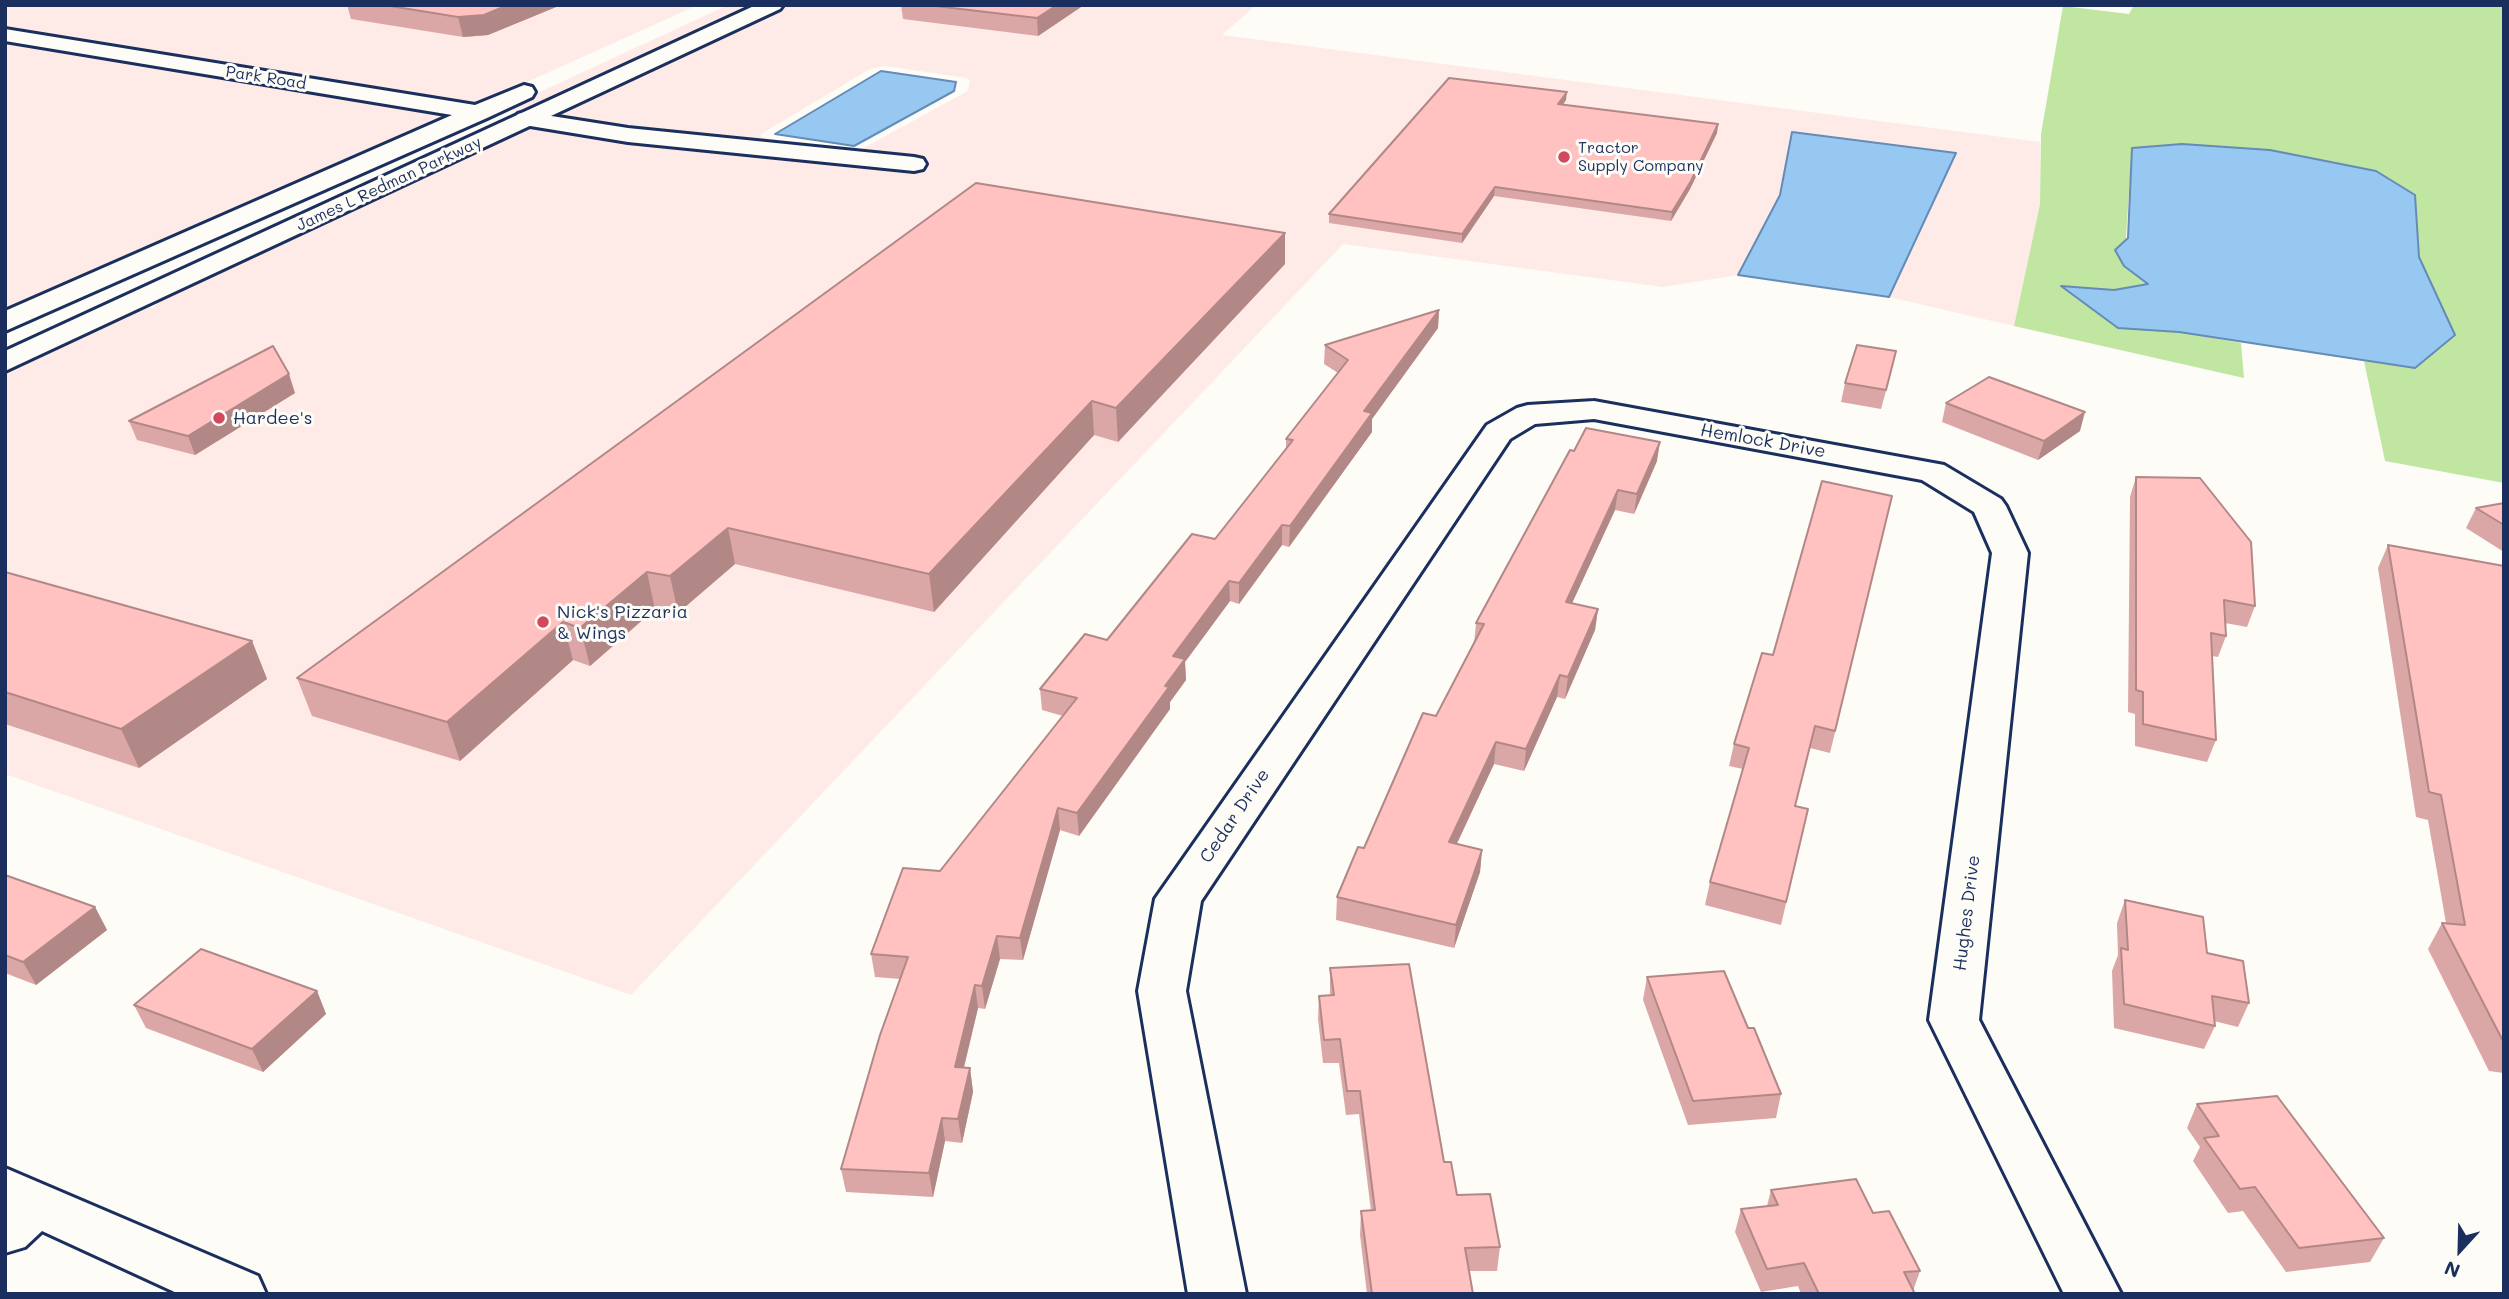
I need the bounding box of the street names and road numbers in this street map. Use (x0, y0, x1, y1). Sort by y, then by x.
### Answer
street label: Park Road (224, 62, 308, 94)
street label: James L Redman Parkway (293, 133, 485, 235)
street label: Hemlock Drive (1699, 419, 1827, 463)
street label: Cedar Drive (1196, 765, 1274, 867)
street label: Hughes Drive (1949, 854, 1985, 972)

